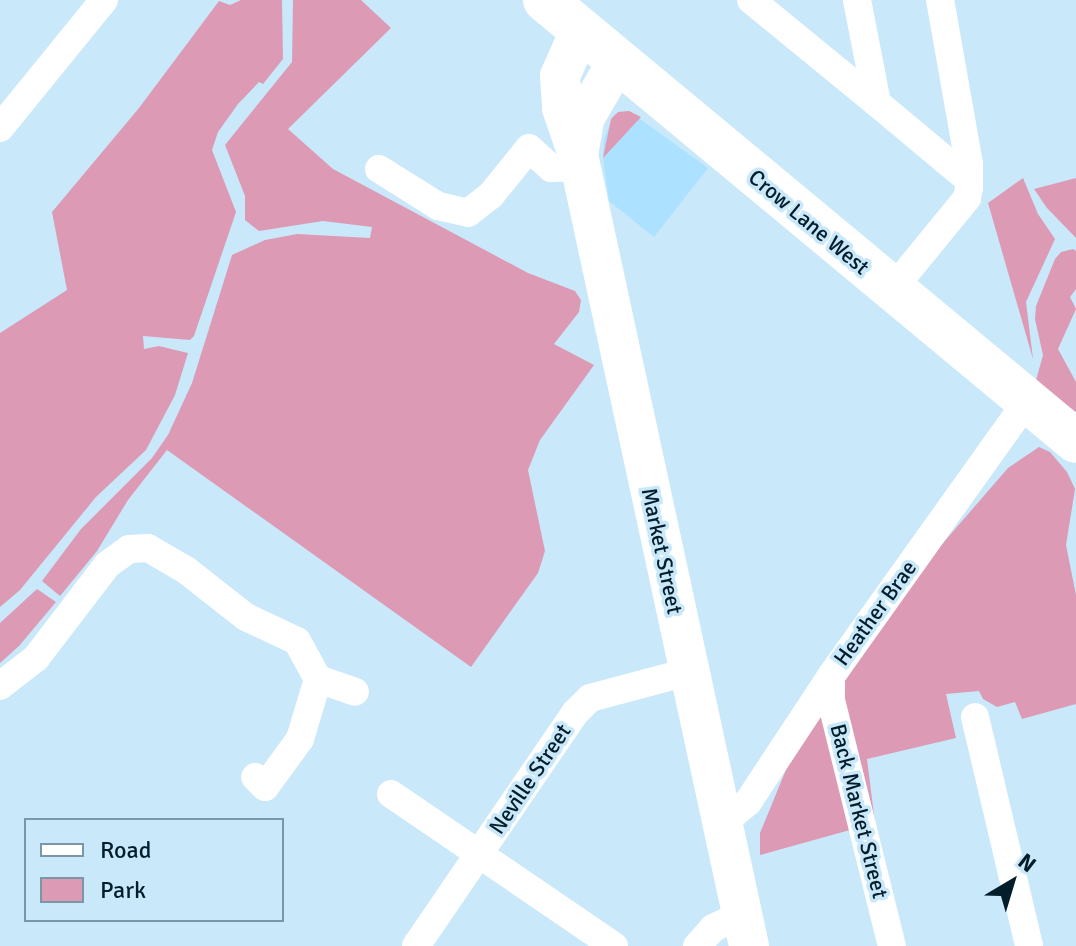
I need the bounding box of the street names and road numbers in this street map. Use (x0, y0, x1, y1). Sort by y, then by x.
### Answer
street label: Crow Lane West (743, 164, 875, 280)
street label: Market Street (636, 485, 688, 617)
street label: Heather Brae (828, 555, 922, 671)
street label: Neville Street (484, 719, 576, 839)
street label: Back Market Street (825, 721, 893, 901)

